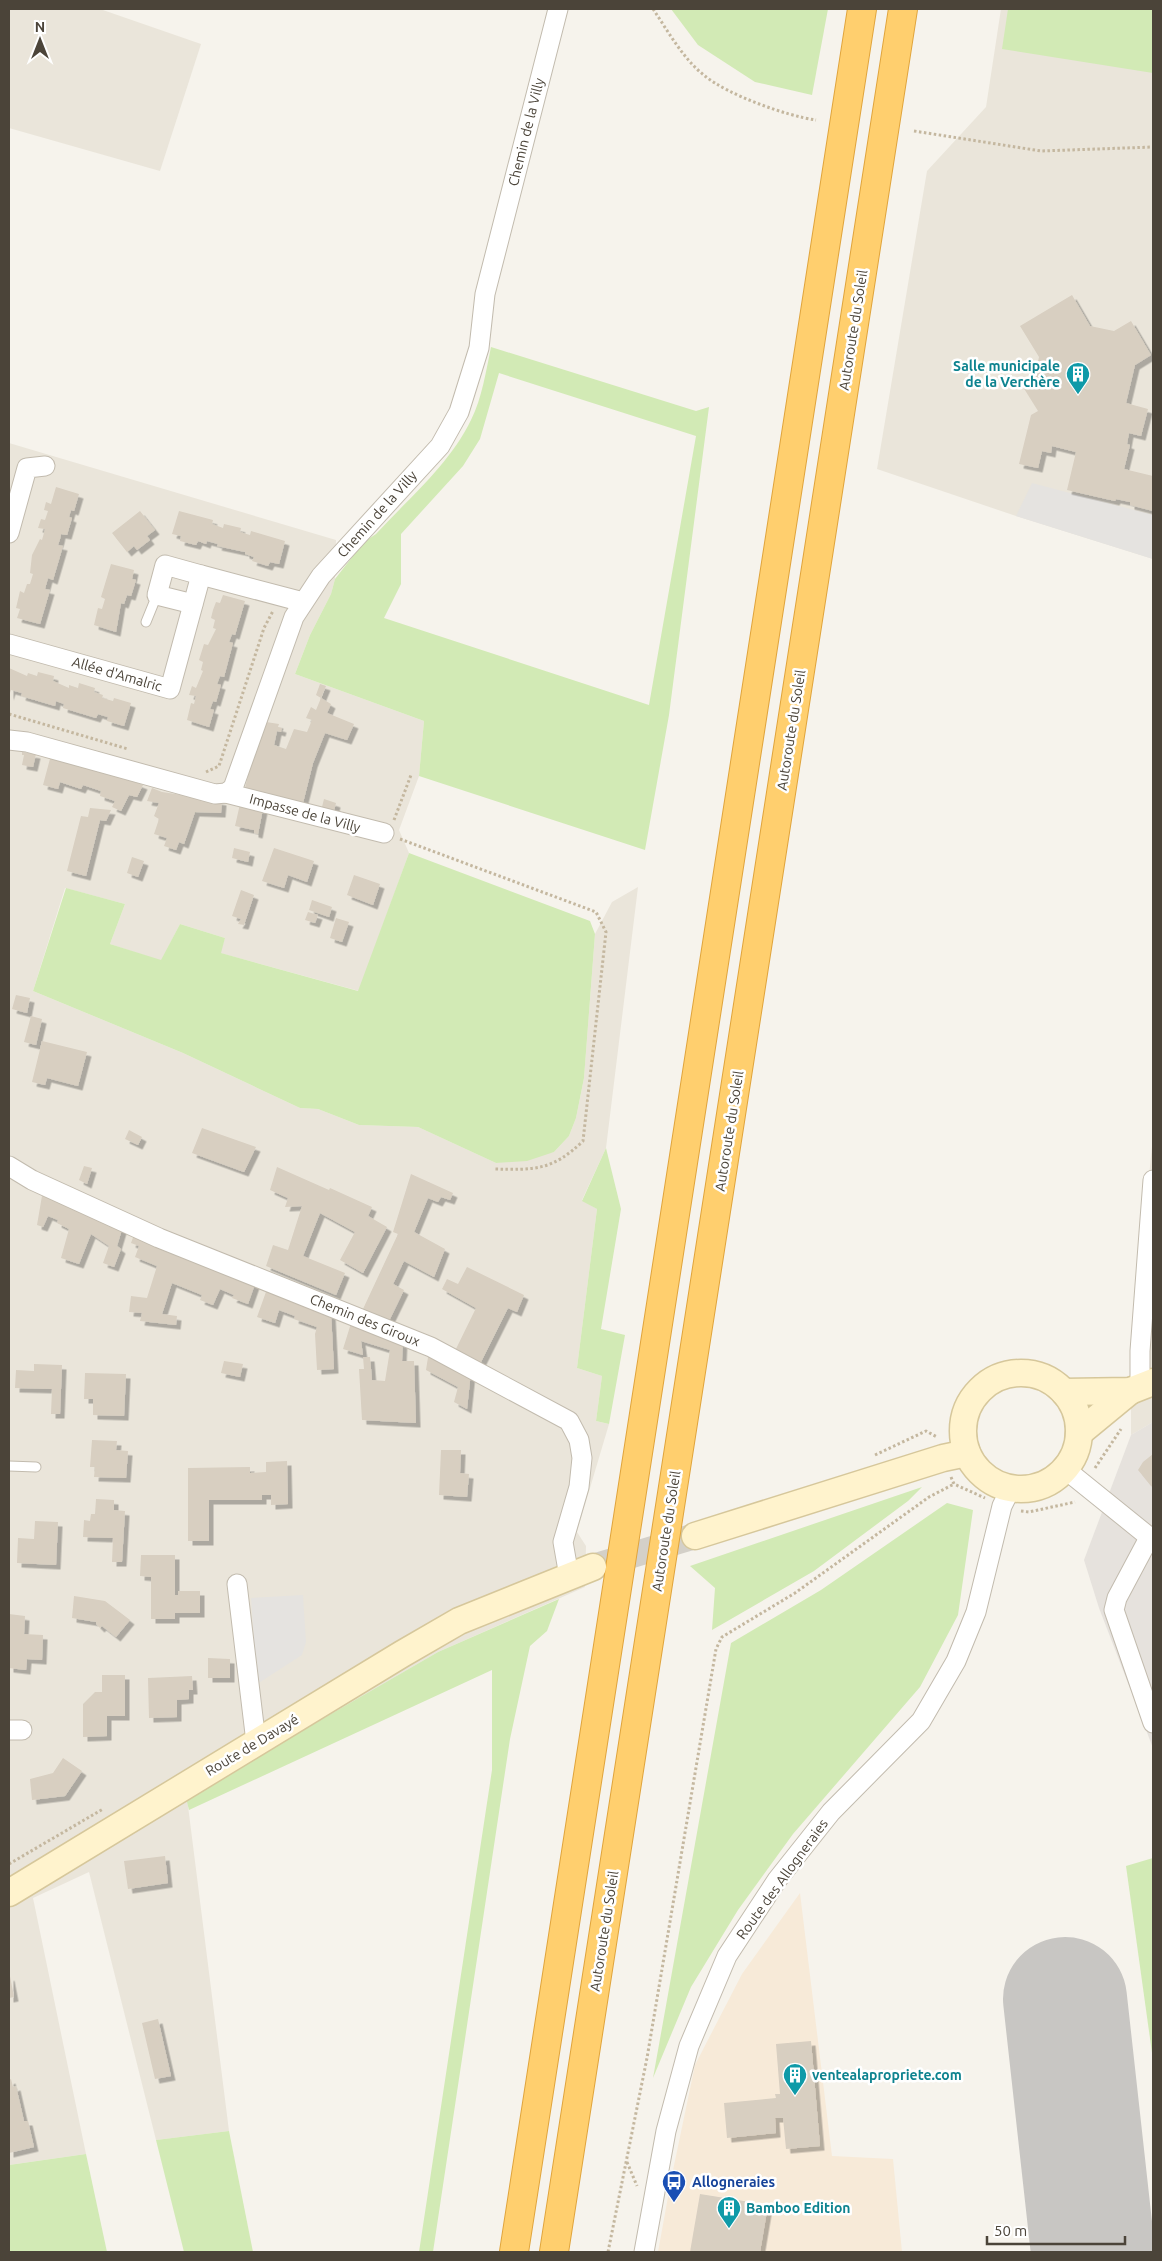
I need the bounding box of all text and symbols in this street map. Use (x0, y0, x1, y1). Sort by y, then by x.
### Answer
north arrow (15, 15, 65, 65)
text: N (35, 19, 45, 35)
street label: Chemin de la Villy (505, 76, 547, 188)
street label: Autoroute du Soleil (836, 268, 870, 392)
place label: Salle municipale de la Verchère (953, 358, 1060, 390)
building icon: Salle municipale de la Verchère (1065, 361, 1091, 395)
street label: Chemin de la Villy (334, 467, 420, 561)
street label: Allée d'Amalric (70, 653, 164, 695)
street label: Autoroute du Soleil (774, 668, 808, 792)
street label: Impasse de la Villy (248, 790, 362, 836)
street label: Autoroute du Soleil (712, 1069, 746, 1193)
street label: Chemin des Giroux (308, 1291, 422, 1349)
street label: Autoroute du Soleil (649, 1469, 683, 1593)
street label: Route de Davayé (202, 1711, 302, 1779)
street label: Route des Allogneraies (733, 1816, 831, 1942)
street label: Autoroute du Soleil (587, 1869, 621, 1993)
building icon: ventealapropriete.com (782, 2062, 808, 2096)
place label: ventealapropriete.com (812, 2067, 962, 2083)
bus stop icon: Allogneraies (661, 2169, 687, 2203)
place label: Allogneraies (692, 2174, 775, 2190)
building icon: Bamboo Edition (716, 2195, 742, 2229)
place label: Bamboo Edition (746, 2200, 851, 2216)
scale bar (987, 2214, 1124, 2246)
text: 50 m (994, 2222, 1027, 2239)

